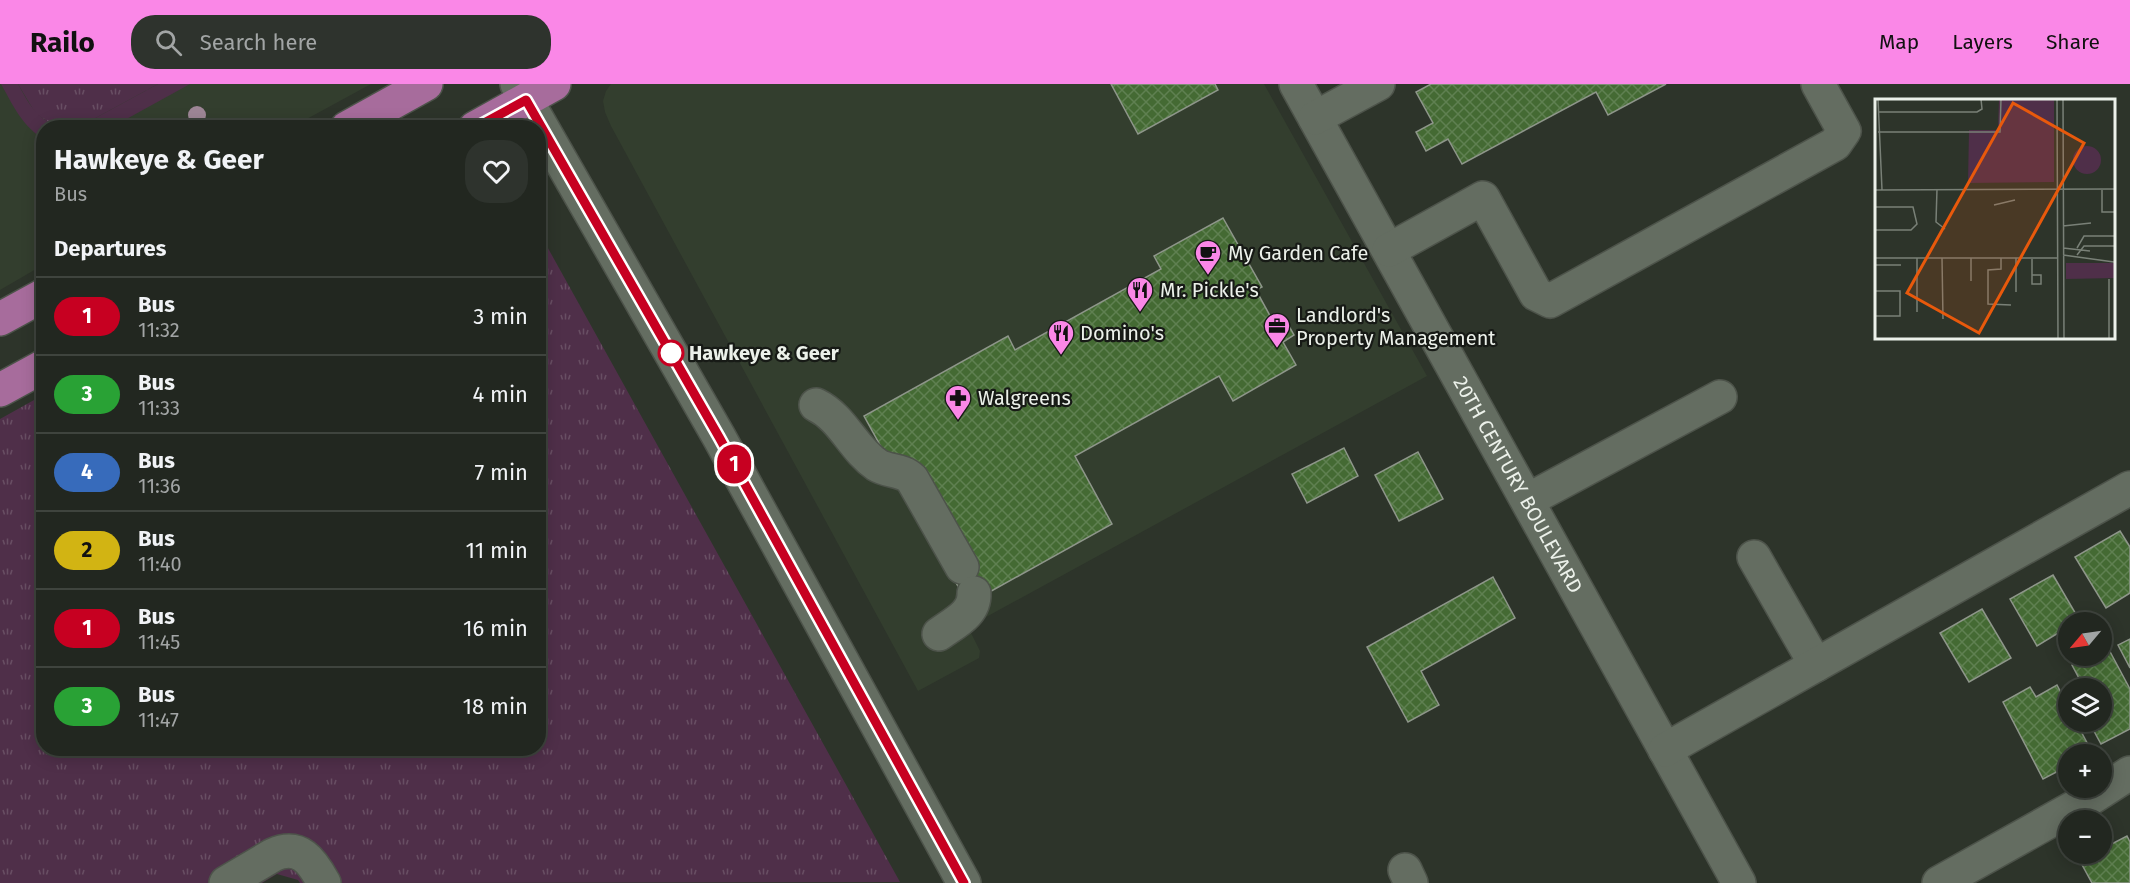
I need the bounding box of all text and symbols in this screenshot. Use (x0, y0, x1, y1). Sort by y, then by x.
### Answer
search box (131, 15, 551, 69)
text: Railo (30, 26, 95, 59)
icon: search (152, 26, 185, 59)
text: Search here (200, 29, 317, 56)
text: Map (1879, 29, 1919, 55)
text: Layers (1952, 29, 2013, 55)
text: Share (2046, 29, 2100, 55)
inset map (1875, 99, 2115, 339)
button: heart (465, 140, 528, 203)
text: Hawkeye & Geer (54, 143, 264, 176)
text: Bus (54, 182, 87, 206)
text: Departures (54, 235, 166, 262)
cafe icon: My Garden Cafe (1193, 238, 1223, 276)
place label: My Garden Cafe (1228, 241, 1368, 265)
restaurant icon: Mr. Pickle's (1125, 275, 1155, 313)
place label: Mr. Pickle's (1160, 278, 1259, 302)
text: Bus (138, 291, 175, 318)
text: 1 (82, 303, 92, 329)
text: 3 min (473, 303, 528, 330)
place label: Landlord's Property Management (1296, 303, 1496, 350)
office icon: Landlord's Property Management (1262, 311, 1292, 349)
text: 11:32 (138, 318, 180, 342)
restaurant icon: Domino's (1046, 318, 1076, 356)
place label: Domino's (1080, 321, 1164, 345)
marker: Hawkeye & Geer (658, 340, 684, 366)
place label: Hawkeye & Geer (689, 341, 840, 365)
text: Bus (138, 369, 175, 396)
street label: 20TH CENTURY BOULEVARD (1448, 372, 1588, 597)
text: 3 (82, 381, 92, 407)
text: 4 min (473, 381, 528, 408)
pharmacy icon: Walgreens (943, 383, 973, 421)
place label: Walgreens (978, 386, 1071, 410)
text: 11:33 (138, 396, 180, 420)
line badge: 1 (714, 444, 754, 484)
text: Bus (138, 447, 175, 474)
text: 1 (729, 451, 739, 477)
text: 4 (81, 459, 93, 485)
text: 7 min (474, 459, 528, 486)
text: 11:36 (138, 474, 181, 498)
text: Bus (138, 525, 175, 552)
text: 2 (82, 537, 92, 563)
text: 11 min (465, 537, 528, 564)
text: 11:40 (138, 552, 182, 576)
text: Bus (138, 603, 175, 630)
north arrow (2058, 612, 2112, 666)
map controls (2058, 612, 2112, 864)
text: 1 (82, 615, 92, 641)
text: 16 min (463, 615, 528, 642)
text: 11:45 (138, 630, 180, 654)
button: layers (2058, 678, 2112, 732)
text: Bus (138, 681, 175, 708)
text: 3 (82, 693, 92, 719)
text: 18 min (463, 693, 528, 720)
text: 11:47 (138, 708, 179, 732)
button: + (2058, 744, 2112, 798)
button: − (2058, 810, 2112, 864)

